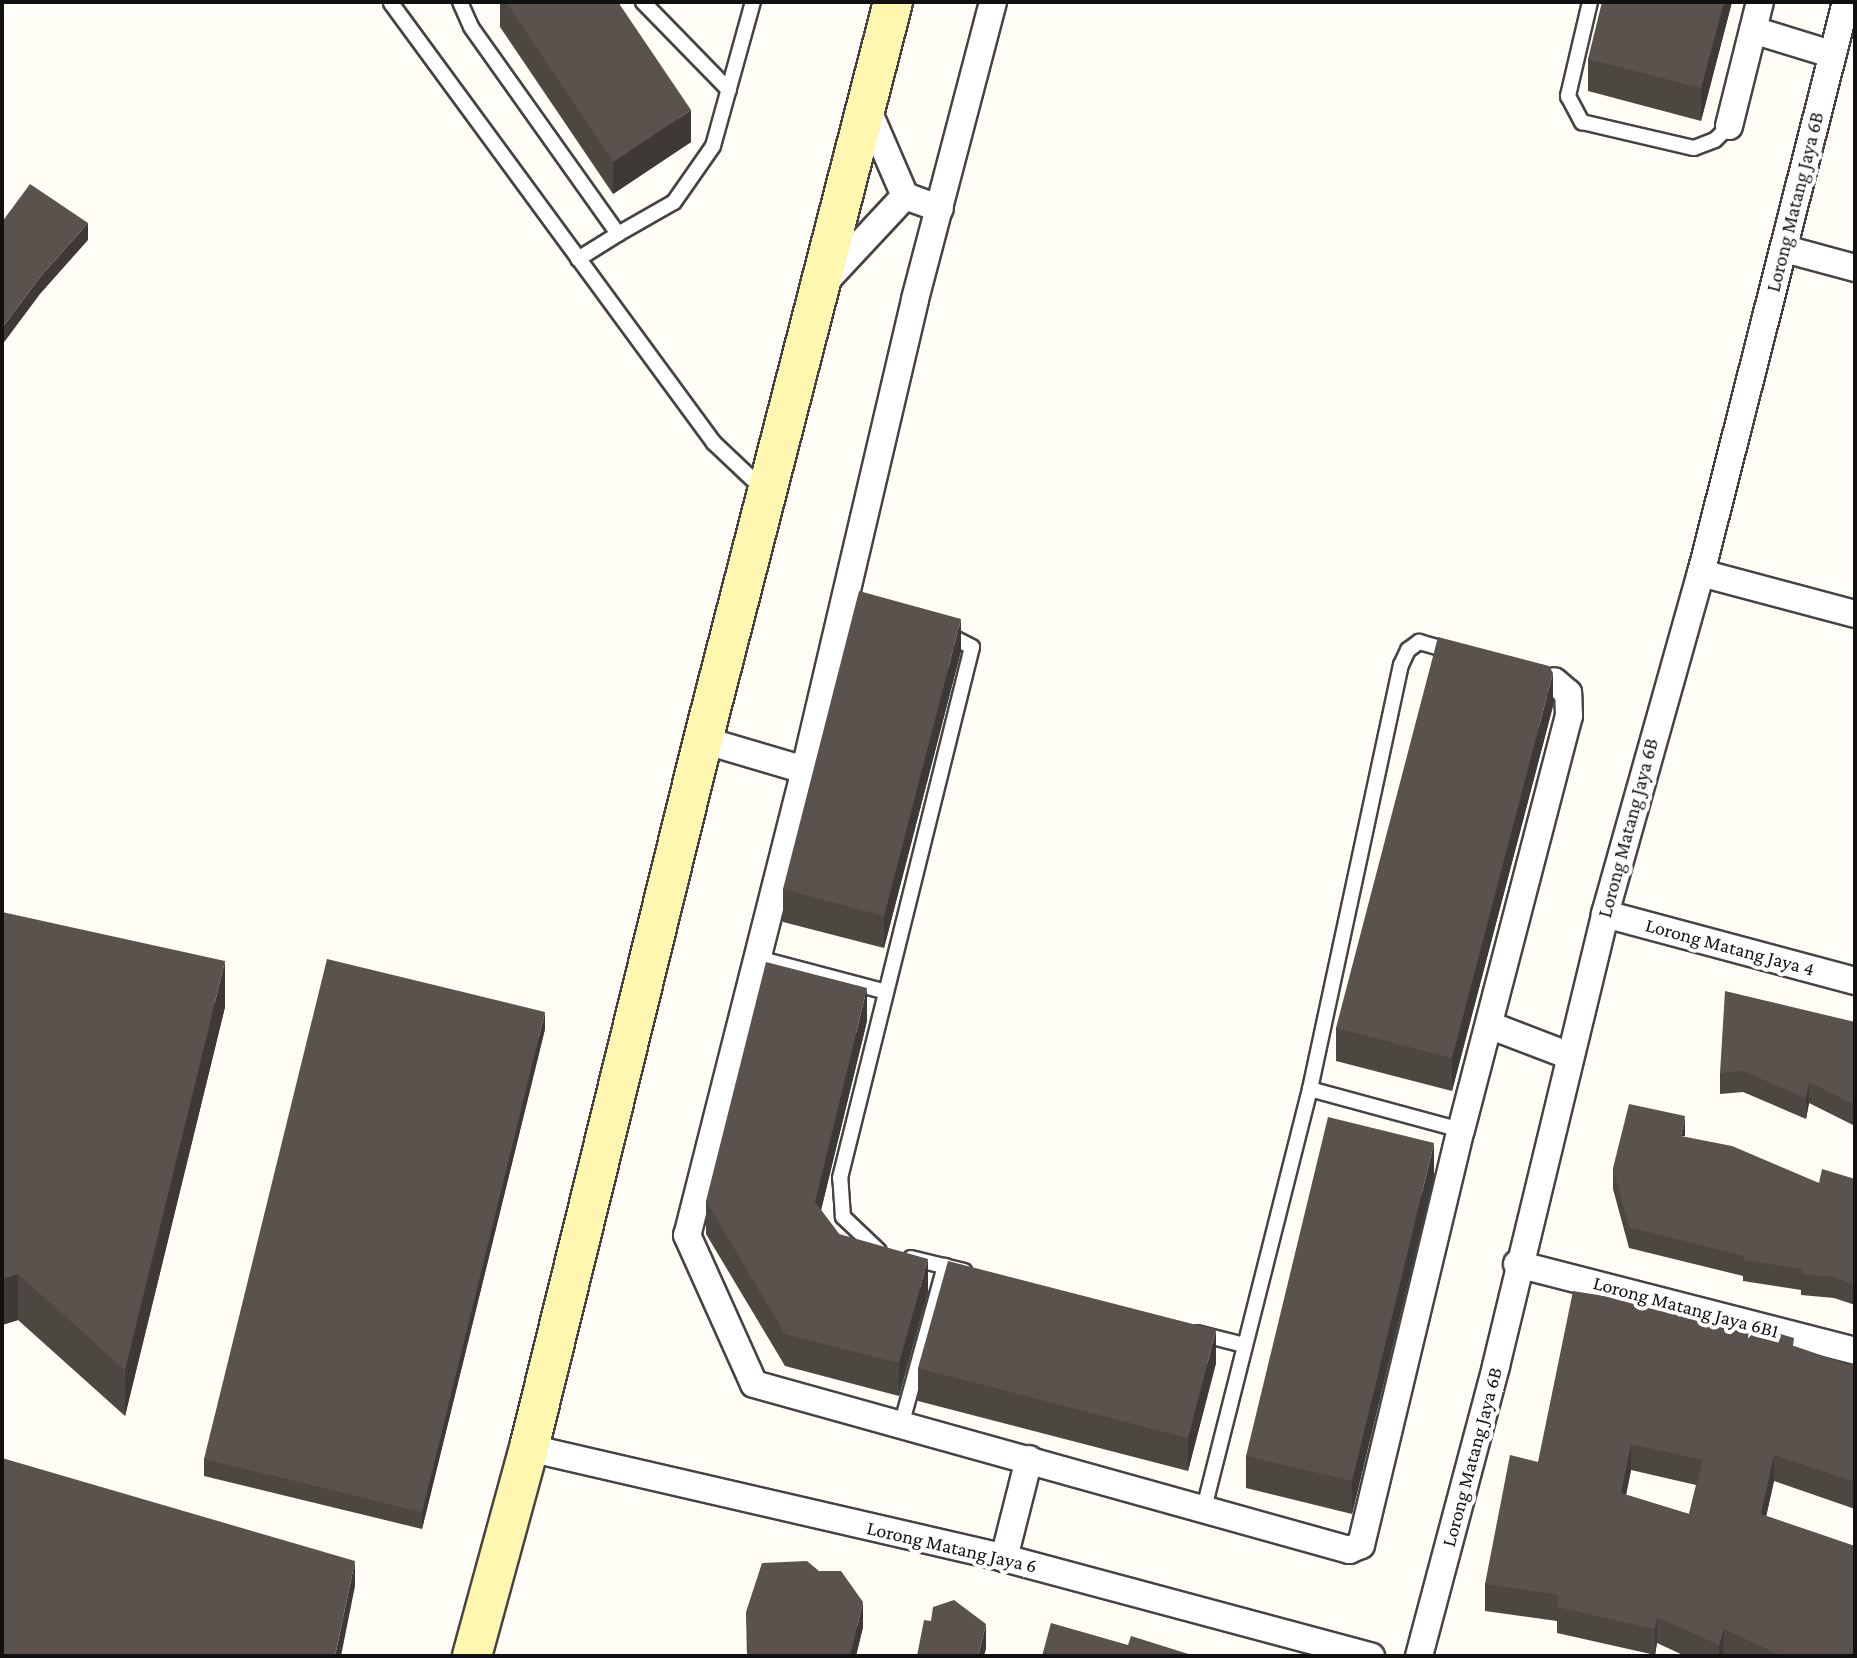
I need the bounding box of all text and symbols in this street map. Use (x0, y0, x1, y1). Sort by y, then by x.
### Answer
street label: Lorong Matang Jaya 6B (1761, 109, 1829, 295)
street label: Lorong Matang Jaya 6B (1593, 736, 1663, 920)
street label: Lorong Matang Jaya 4 (1643, 913, 1817, 981)
street label: Lorong Matang Jaya 6B1 (1590, 1271, 1782, 1343)
street label: Lorong Matang Jaya 6B (1437, 1365, 1507, 1549)
street label: Lorong Matang Jaya 6 (865, 1516, 1039, 1578)

